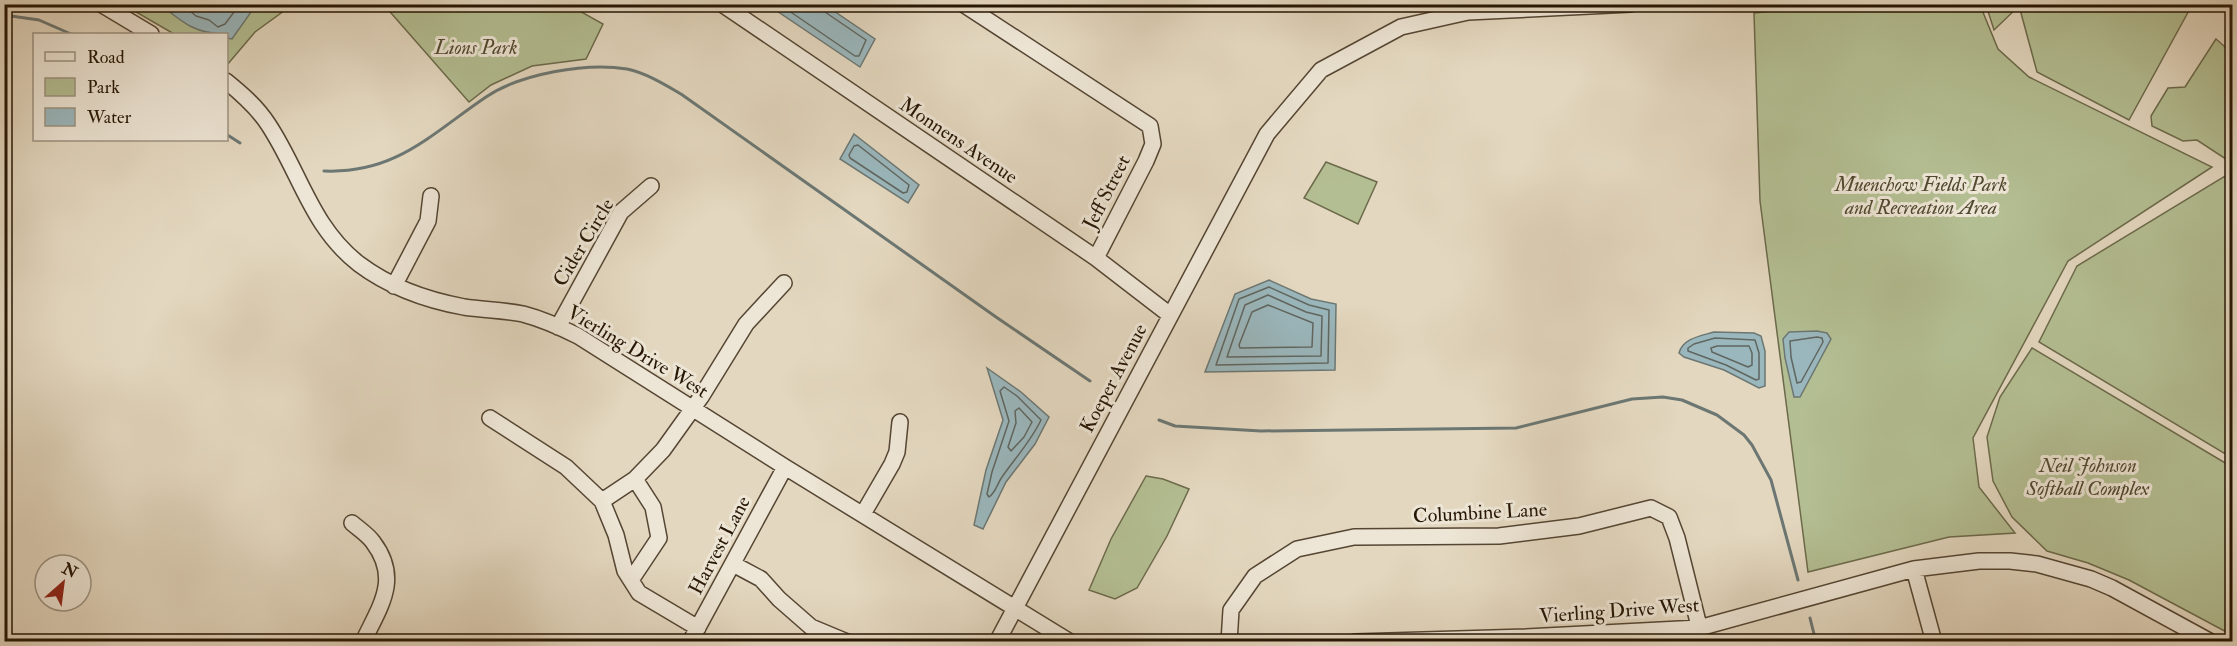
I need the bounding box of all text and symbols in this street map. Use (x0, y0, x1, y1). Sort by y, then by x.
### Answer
legend (33, 33, 228, 141)
park label: Lions Park (433, 35, 518, 60)
text: Road (87, 46, 125, 69)
text: Park (87, 76, 120, 99)
street label: Monnens Avenue (895, 92, 1022, 189)
text: Water (86, 106, 131, 129)
street label: Jeff Street (1077, 150, 1136, 234)
park label: Muenchow Fields Park and Recreation Area (1834, 172, 2007, 220)
street label: Cider Circle (547, 194, 619, 291)
street label: Vierling Drive West (563, 299, 713, 404)
street label: Koeper Avenue (1074, 320, 1153, 437)
park label: Neil Johnson Softball Complex (2026, 453, 2150, 501)
street label: Harvest Lane (683, 492, 756, 599)
street label: Columbine Lane (1412, 497, 1548, 528)
north arrow (33, 553, 93, 613)
text: N (58, 558, 81, 583)
street label: Vierling Drive West (1538, 592, 1700, 629)

